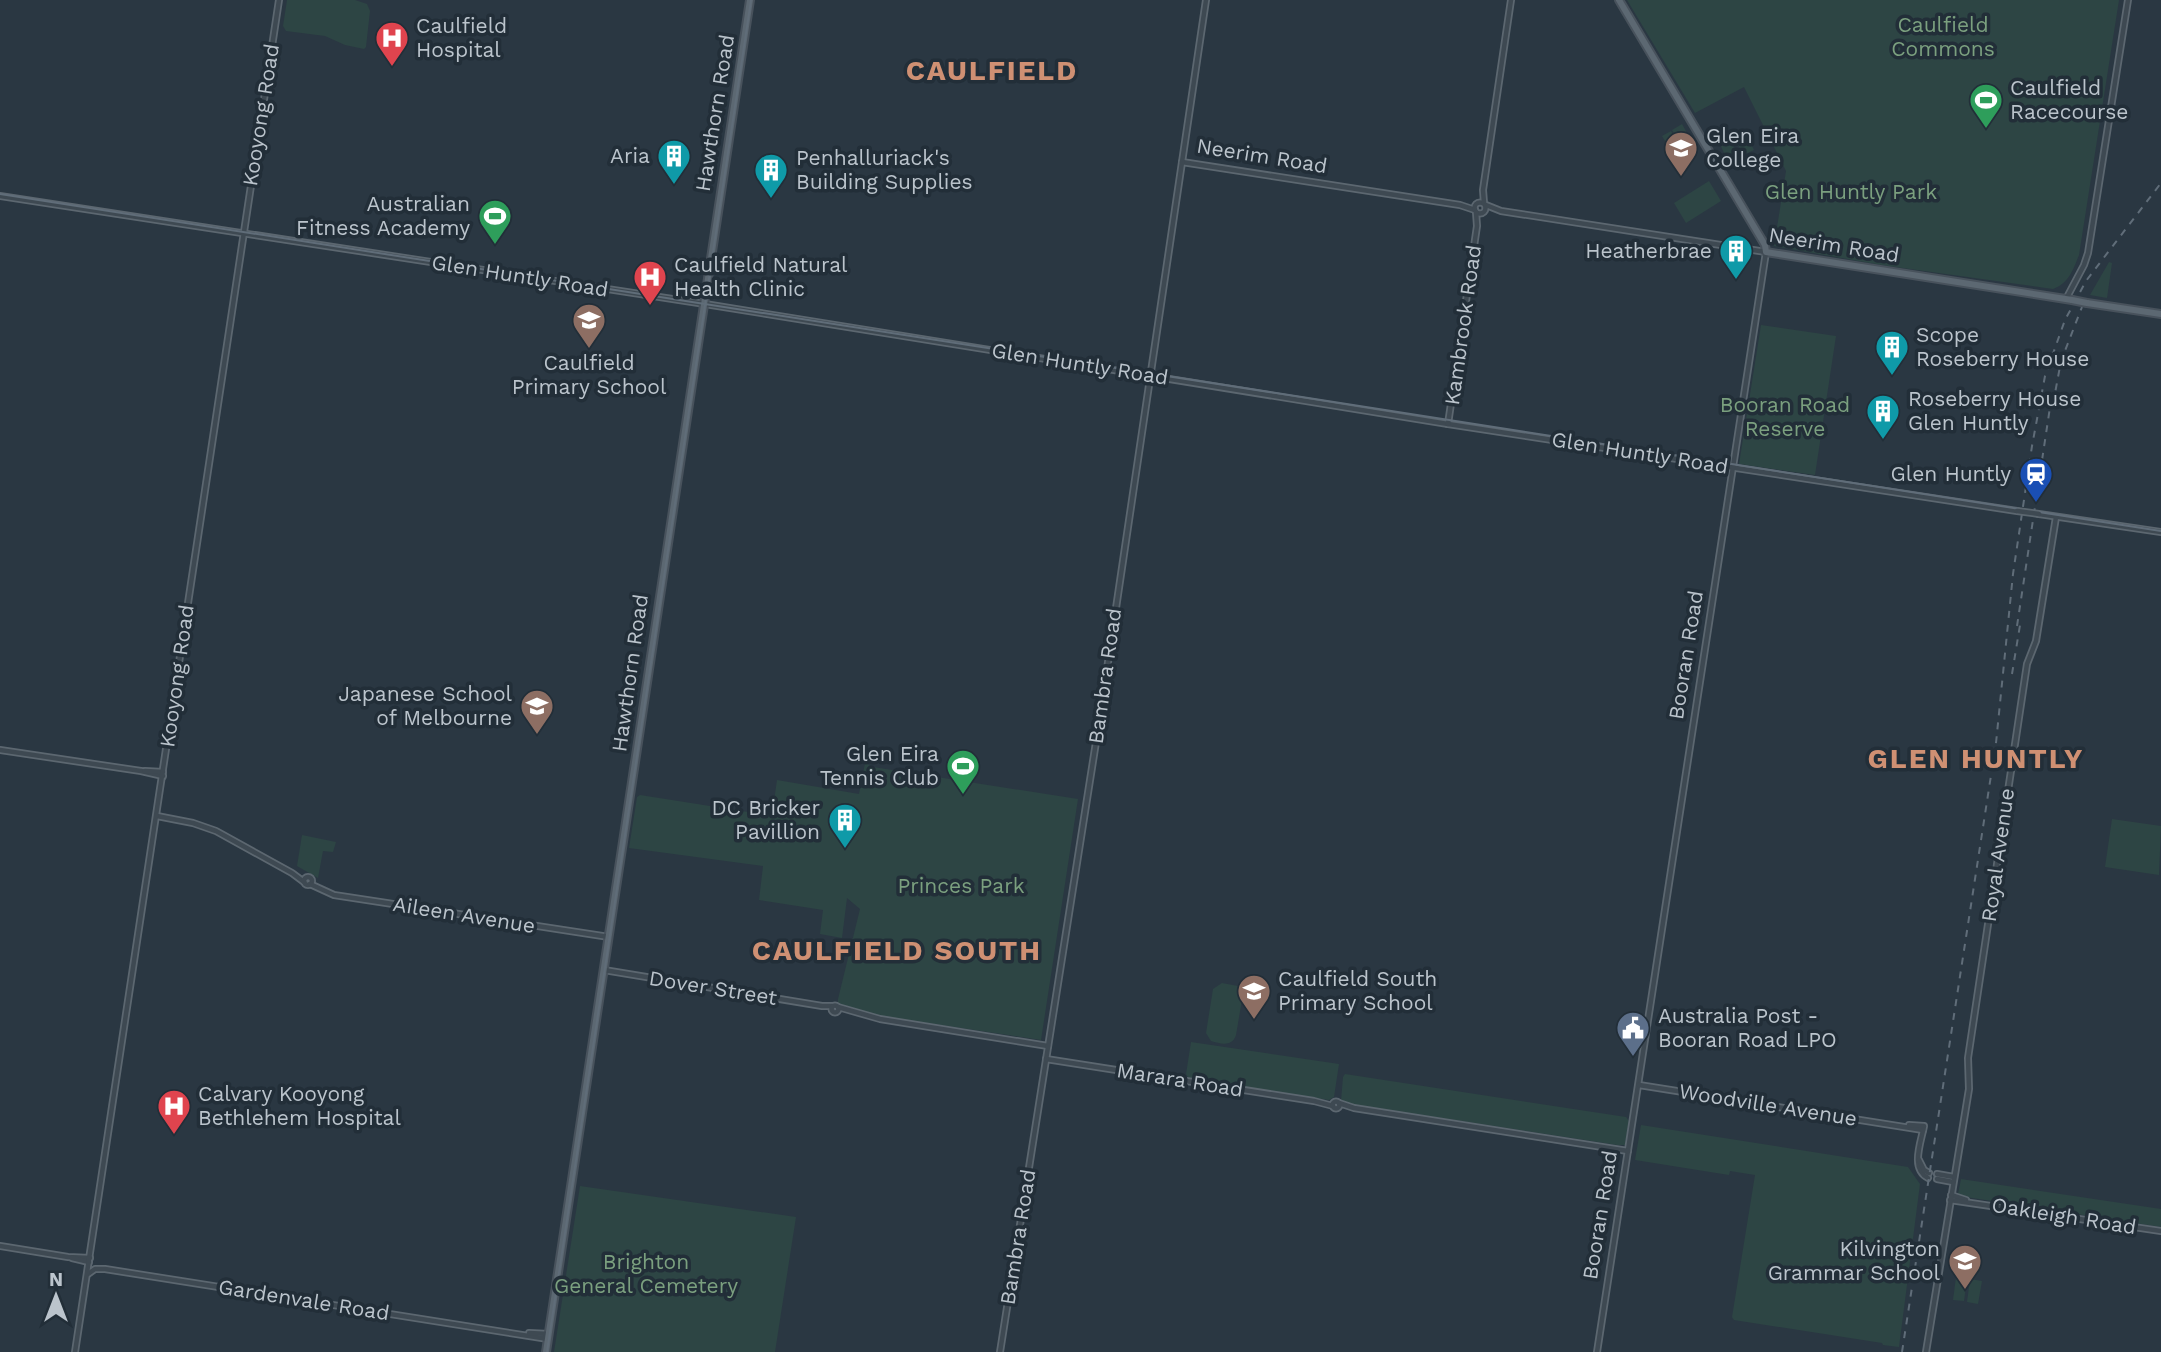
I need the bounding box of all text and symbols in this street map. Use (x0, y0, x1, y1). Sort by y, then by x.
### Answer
park label: Caulfield Commons (1891, 12, 1995, 61)
place label: Caulfield Hospital (416, 13, 507, 62)
hospital icon: Caulfield Hospital (373, 19, 411, 68)
street label: Hawthorn Road (690, 32, 739, 193)
street label: Kooyong Road (237, 42, 284, 188)
district label: CAULFIELD (906, 54, 1078, 87)
place label: Caulfield Racecourse (2010, 75, 2128, 124)
sports icon: Caulfield Racecourse (1967, 81, 2005, 130)
place label: Glen Eira College (1706, 123, 1799, 172)
school or university icon: Glen Eira College (1662, 129, 1700, 178)
street label: Neerim Road (1195, 133, 1329, 178)
building icon: Aria (655, 137, 693, 186)
place label: Aria (610, 143, 650, 168)
place label: Penhalluriack's Building Supplies (796, 145, 973, 194)
building icon: Penhalluriack's Building Supplies (752, 151, 790, 200)
park label: Glen Huntly Park (1765, 179, 1937, 204)
place label: Australian Fitness Academy (296, 191, 470, 240)
sports icon: Australian Fitness Academy (476, 197, 514, 246)
street label: Neerim Road (1767, 222, 1901, 267)
building icon: Heatherbrae (1717, 232, 1755, 281)
place label: Heatherbrae (1585, 238, 1712, 263)
street label: Kambrook Road (1439, 243, 1486, 407)
street label: Glen Huntly Road (430, 249, 610, 302)
place label: Caulfield Natural Health Clinic (674, 252, 848, 301)
hospital icon: Caulfield Natural Health Clinic (631, 258, 669, 307)
school or university icon: Caulfield Primary School (570, 301, 608, 350)
place label: Scope Roseberry House (1916, 322, 2089, 371)
building icon: Scope Roseberry House (1873, 328, 1911, 377)
street label: Glen Huntly Road (990, 337, 1170, 390)
place label: Caulfield Primary School (512, 350, 667, 399)
place label: Roseberry House Glen Huntly (1908, 386, 2081, 435)
park label: Booran Road Reserve (1720, 392, 1850, 441)
building icon: Roseberry House Glen Huntly (1864, 392, 1902, 441)
street label: Glen Huntly Road (1550, 426, 1730, 479)
station icon: Glen Huntly (2017, 455, 2055, 504)
place label: Glen Huntly (1891, 461, 2011, 486)
street label: Booran Road (1663, 589, 1708, 721)
street label: Hawthorn Road (606, 593, 653, 753)
street label: Kooyong Road (154, 603, 199, 749)
street label: Bambra Road (1083, 606, 1126, 745)
place label: Japanese School of Melbourne (338, 681, 513, 730)
school or university icon: Japanese School of Melbourne (518, 687, 556, 736)
place label: Glen Eira Tennis Club (820, 741, 939, 790)
district label: GLEN HUNTLY (1868, 742, 2084, 775)
sports icon: Glen Eira Tennis Club (944, 747, 982, 796)
street label: Royal Avenue (1976, 787, 2019, 923)
place label: DC Bricker Pavillion (711, 795, 820, 844)
building icon: DC Bricker Pavillion (826, 801, 864, 850)
park label: Princes Park (897, 873, 1025, 898)
street label: Aileen Avenue (391, 891, 537, 938)
district label: CAULFIELD SOUTH (752, 934, 1042, 967)
street label: Dover Street (647, 965, 779, 1010)
place label: Caulfield South Primary School (1278, 966, 1437, 1015)
school or university icon: Caulfield South Primary School (1235, 972, 1273, 1021)
place label: Australia Post - Booran Road LPO (1658, 1003, 1837, 1052)
public building icon: Australia Post - Booran Road LPO (1614, 1009, 1652, 1058)
street label: Marara Road (1115, 1057, 1245, 1102)
street label: Woodville Avenue (1677, 1078, 1859, 1131)
place label: Calvary Kooyong Bethlehem Hospital (198, 1081, 401, 1130)
hospital icon: Calvary Kooyong Bethlehem Hospital (155, 1087, 193, 1136)
street label: Booran Road (1577, 1149, 1622, 1281)
street label: Bambra Road (994, 1167, 1041, 1306)
street label: Oakleigh Road (1990, 1192, 2138, 1239)
place label: Kilvington Grammar School (1768, 1236, 1941, 1285)
school or university icon: Kilvington Grammar School (1946, 1242, 1984, 1291)
park label: Brighton General Cemetery (554, 1249, 738, 1298)
north arrow (21, 1261, 91, 1331)
text: N (49, 1268, 63, 1291)
street label: Gardenvale Road (217, 1274, 391, 1325)

